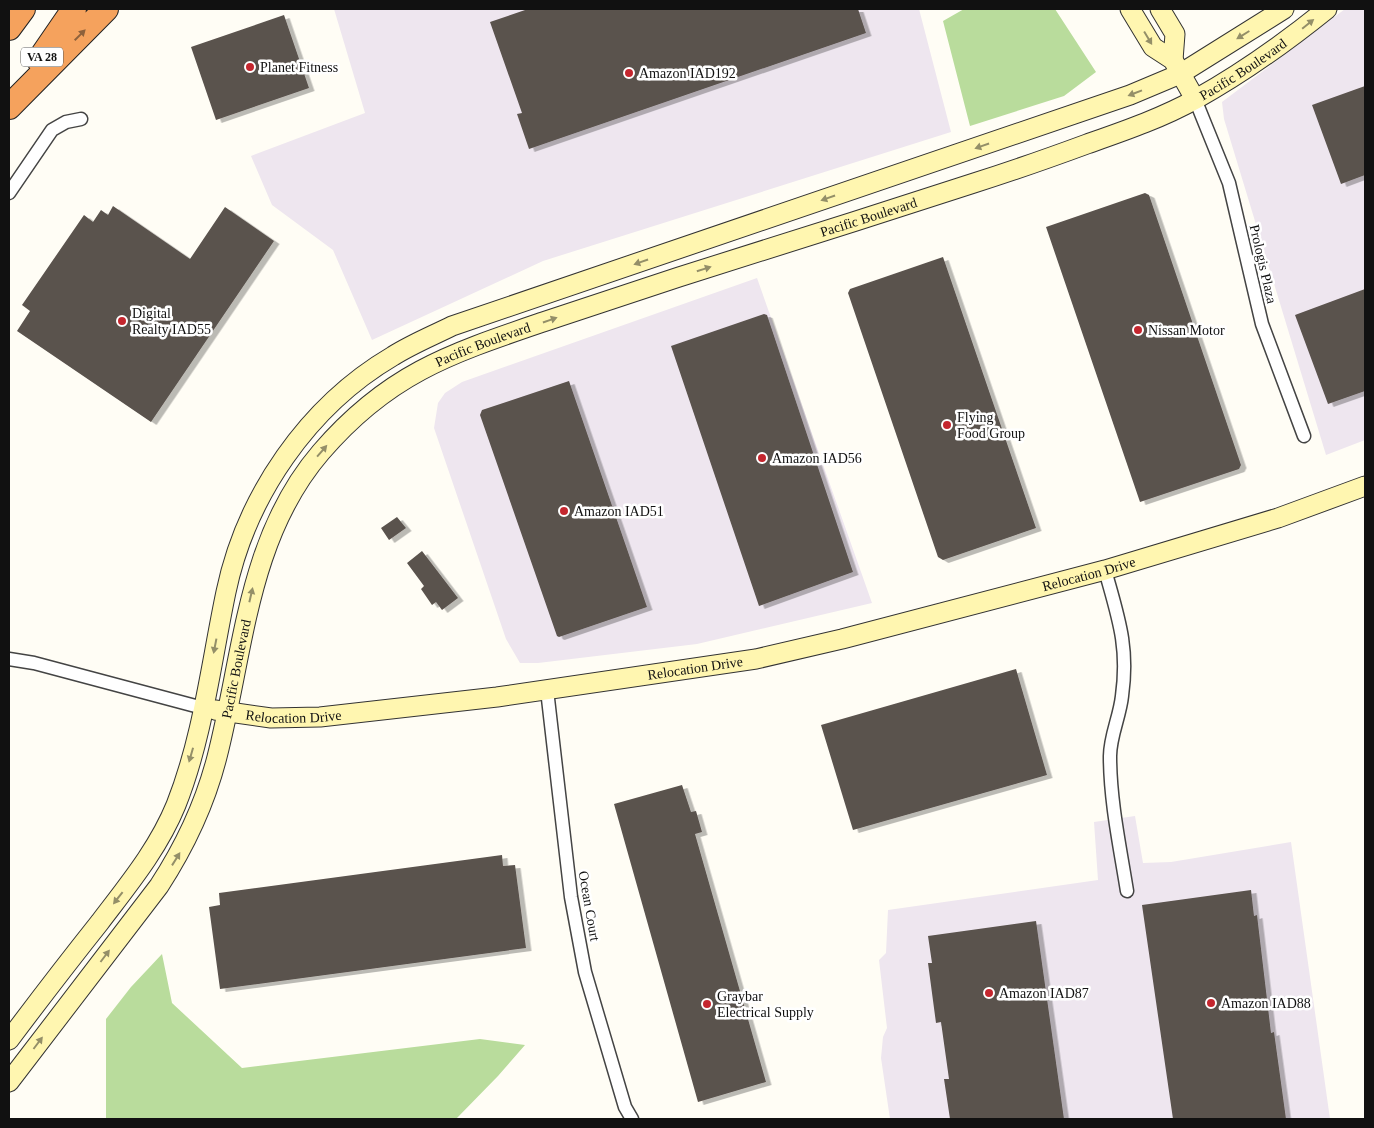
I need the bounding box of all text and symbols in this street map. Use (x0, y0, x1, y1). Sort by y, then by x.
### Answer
one-way arrow (1301, 18, 1314, 29)
one-way arrow (73, 29, 85, 41)
one-way arrow (1236, 30, 1250, 40)
one-way arrow (1144, 31, 1153, 45)
street label: Pacific Boulevard (1197, 36, 1289, 103)
road number: VA 28 (21, 48, 63, 66)
place label: Planet Fitness (260, 60, 338, 75)
marker: Planet Fitness (244, 61, 256, 73)
place label: Amazon IAD192 (639, 66, 736, 81)
marker: Amazon IAD192 (623, 67, 635, 79)
one-way arrow (1128, 90, 1143, 97)
one-way arrow (974, 143, 989, 150)
one-way arrow (820, 194, 835, 202)
street label: Pacific Boulevard (818, 195, 919, 239)
street label: Prologis Plaza (1247, 223, 1280, 306)
one-way arrow (633, 258, 648, 266)
one-way arrow (697, 265, 712, 273)
place label: Digital Realty IAD55 (132, 306, 211, 337)
marker: Digital Realty IAD55 (116, 315, 128, 327)
one-way arrow (542, 316, 557, 323)
street label: Pacific Boulevard (433, 319, 532, 369)
place label: Nissan Motor (1148, 323, 1225, 338)
marker: Nissan Motor (1132, 324, 1144, 336)
place label: Flying Food Group (957, 410, 1025, 441)
marker: Flying Food Group (941, 419, 953, 431)
one-way arrow (316, 445, 328, 457)
place label: Amazon IAD56 (772, 451, 862, 466)
marker: Amazon IAD56 (756, 452, 768, 464)
place label: Amazon IAD51 (574, 504, 664, 519)
marker: Amazon IAD51 (558, 505, 570, 517)
street label: Relocation Drive (1041, 554, 1137, 594)
one-way arrow (247, 588, 255, 603)
street label: Pacific Boulevard (219, 618, 253, 720)
one-way arrow (211, 638, 219, 654)
street label: Relocation Drive (647, 654, 744, 682)
street label: Relocation Drive (245, 707, 342, 726)
one-way arrow (186, 747, 194, 762)
one-way arrow (171, 853, 181, 866)
street label: Ocean Court (575, 870, 603, 942)
one-way arrow (112, 891, 123, 904)
one-way arrow (100, 949, 110, 963)
place label: Amazon IAD87 (999, 986, 1089, 1001)
marker: Amazon IAD87 (983, 987, 995, 999)
place label: Graybar Electrical Supply (717, 989, 814, 1020)
place label: Amazon IAD88 (1221, 996, 1311, 1011)
marker: Amazon IAD88 (1205, 997, 1217, 1009)
marker: Graybar Electrical Supply (701, 998, 713, 1010)
one-way arrow (33, 1037, 44, 1050)

